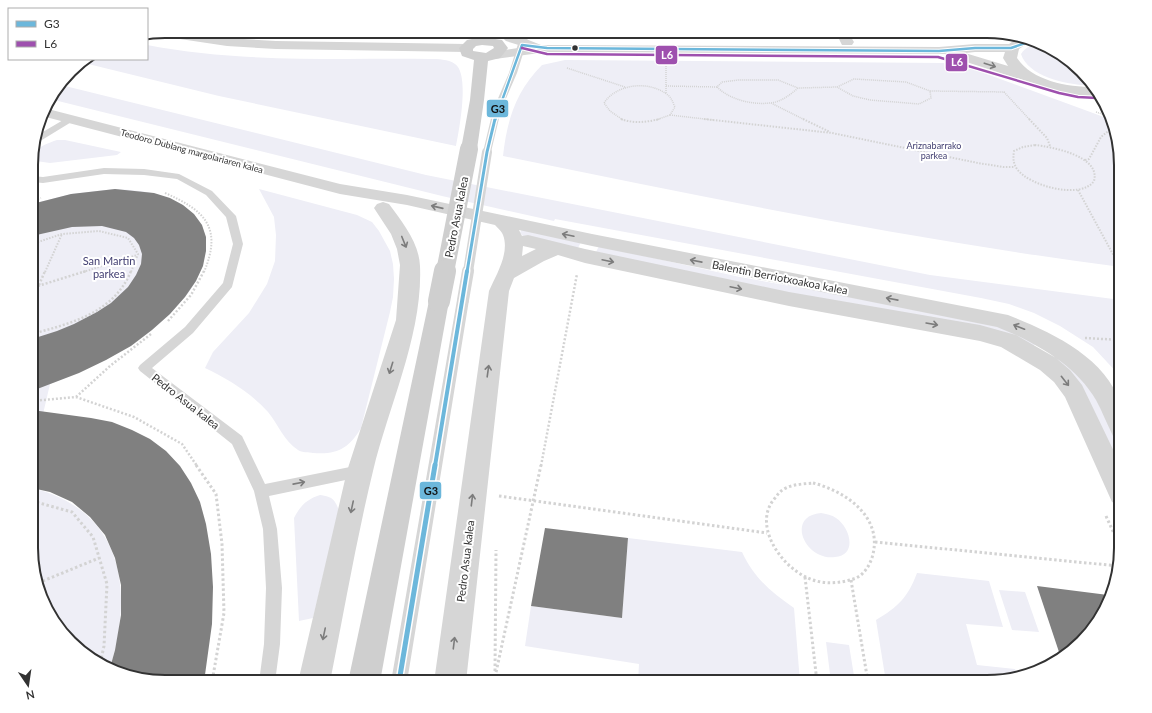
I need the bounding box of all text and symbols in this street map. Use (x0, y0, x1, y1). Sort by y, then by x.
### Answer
legend (8, 8, 148, 60)
text: G3 (44, 16, 60, 31)
text: L6 (44, 36, 57, 51)
unlabelled marker (570, 43, 580, 53)
line badge: L6 (655, 45, 678, 65)
text: L6 (661, 48, 674, 61)
line badge: L6 (945, 53, 968, 72)
text: L6 (951, 55, 964, 68)
one-way arrow (984, 62, 997, 69)
line badge: G3 (486, 99, 509, 118)
text: G3 (491, 102, 505, 115)
street label: Teodoro Dublang margolariaren kalea (120, 127, 264, 175)
park label: Ariznabarrako parkea (907, 140, 961, 161)
street label: Pedro Asua kalea (442, 175, 470, 259)
one-way arrow (431, 202, 444, 210)
one-way arrow (562, 231, 575, 239)
one-way arrow (400, 235, 408, 247)
park label: San Martin parkea (83, 254, 135, 280)
one-way arrow (690, 256, 703, 264)
one-way arrow (602, 257, 615, 265)
street label: Balentin Berriotxoakoa kalea (711, 257, 849, 297)
one-way arrow (729, 284, 742, 292)
one-way arrow (886, 294, 899, 302)
one-way arrow (925, 320, 938, 328)
one-way arrow (1013, 323, 1025, 331)
one-way arrow (387, 361, 394, 374)
one-way arrow (484, 365, 492, 378)
street label: Pedro Asua kalea (150, 371, 222, 431)
one-way arrow (1061, 376, 1070, 387)
one-way arrow (292, 479, 305, 487)
line badge: G3 (419, 481, 442, 500)
text: G3 (424, 484, 438, 497)
one-way arrow (468, 494, 476, 507)
one-way arrow (347, 500, 355, 513)
street label: Pedro Asua kalea (454, 519, 476, 603)
one-way arrow (320, 627, 328, 640)
one-way arrow (451, 637, 458, 650)
north arrow (8, 665, 48, 705)
text: N (25, 688, 36, 703)

